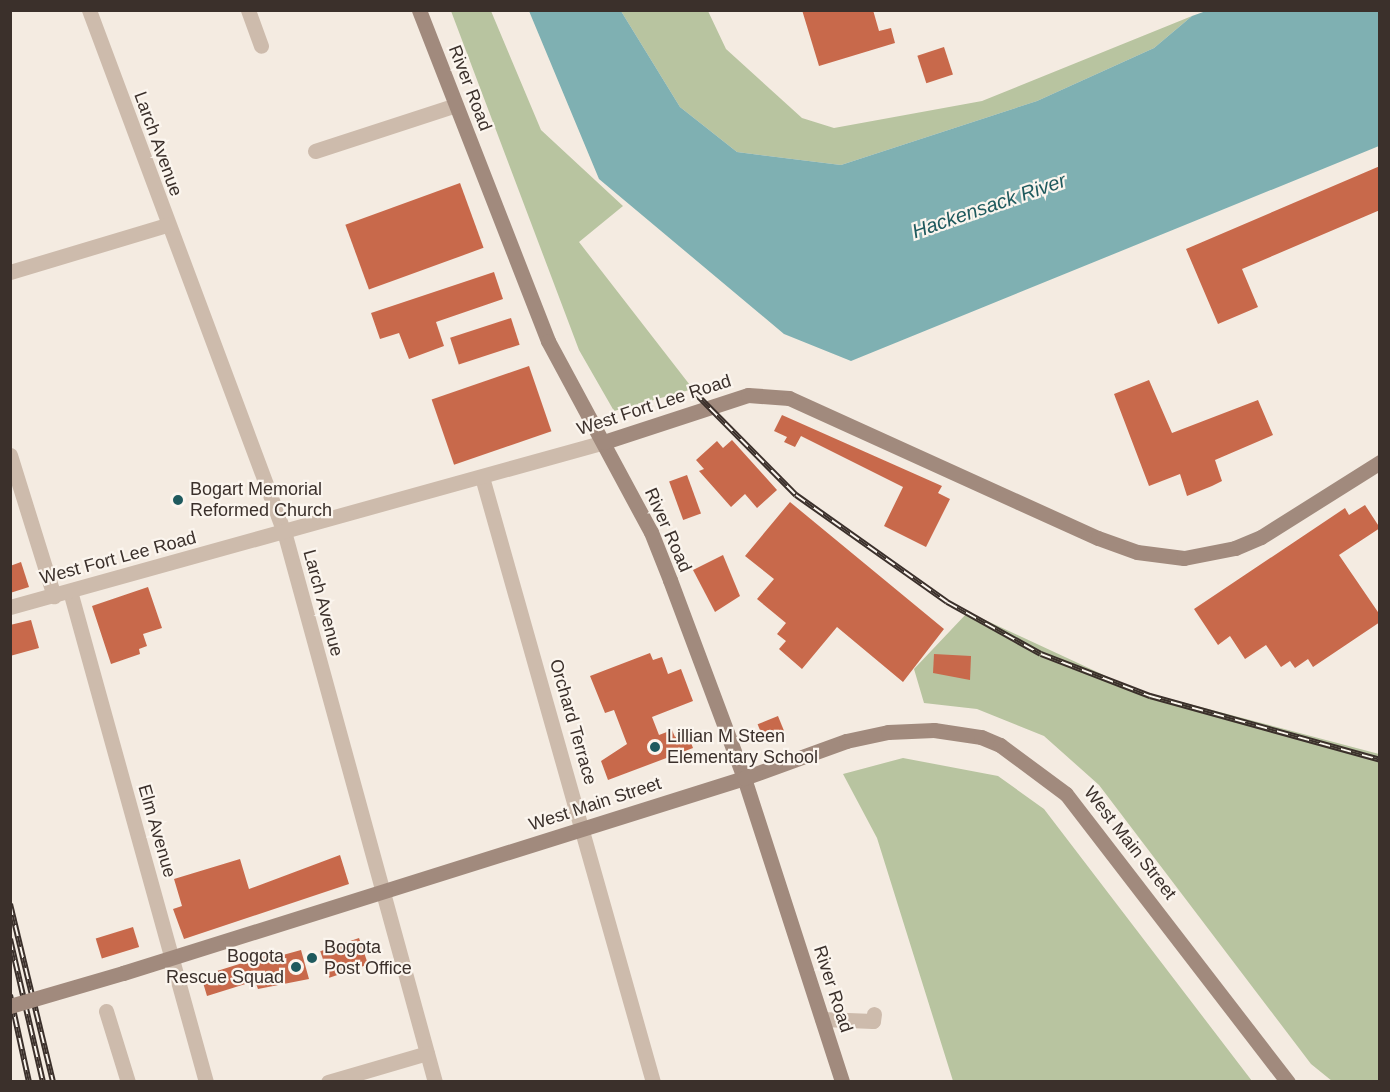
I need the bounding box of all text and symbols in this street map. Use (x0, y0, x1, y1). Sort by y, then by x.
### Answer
street label: River Road (444, 42, 496, 134)
street label: Larch Avenue (129, 88, 187, 200)
water label: Hackensack River (909, 168, 1069, 244)
street label: West Fort Lee Road (574, 370, 734, 440)
place label: Bogart Memorial Reformed Church (190, 479, 332, 522)
street label: River Road (640, 484, 696, 576)
marker: Bogart Memorial Reformed Church (171, 493, 185, 507)
street label: West Fort Lee Road (38, 527, 198, 589)
street label: Larch Avenue (298, 547, 348, 659)
street label: Orchard Terrace (545, 657, 601, 787)
place label: Lillian M Steen Elementary School (667, 726, 818, 768)
marker: Lillian M Steen Elementary School (648, 740, 662, 754)
street label: West Main Street (526, 772, 664, 836)
street label: Elm Avenue (133, 782, 181, 880)
street label: West Main Street (1079, 782, 1181, 904)
place label: Bogota Post Office (324, 937, 412, 980)
street label: River Road (809, 943, 857, 1035)
place label: Bogota Rescue Squad (166, 946, 284, 988)
marker: Bogota Post Office (305, 951, 319, 965)
marker: Bogota Rescue Squad (289, 960, 303, 974)

